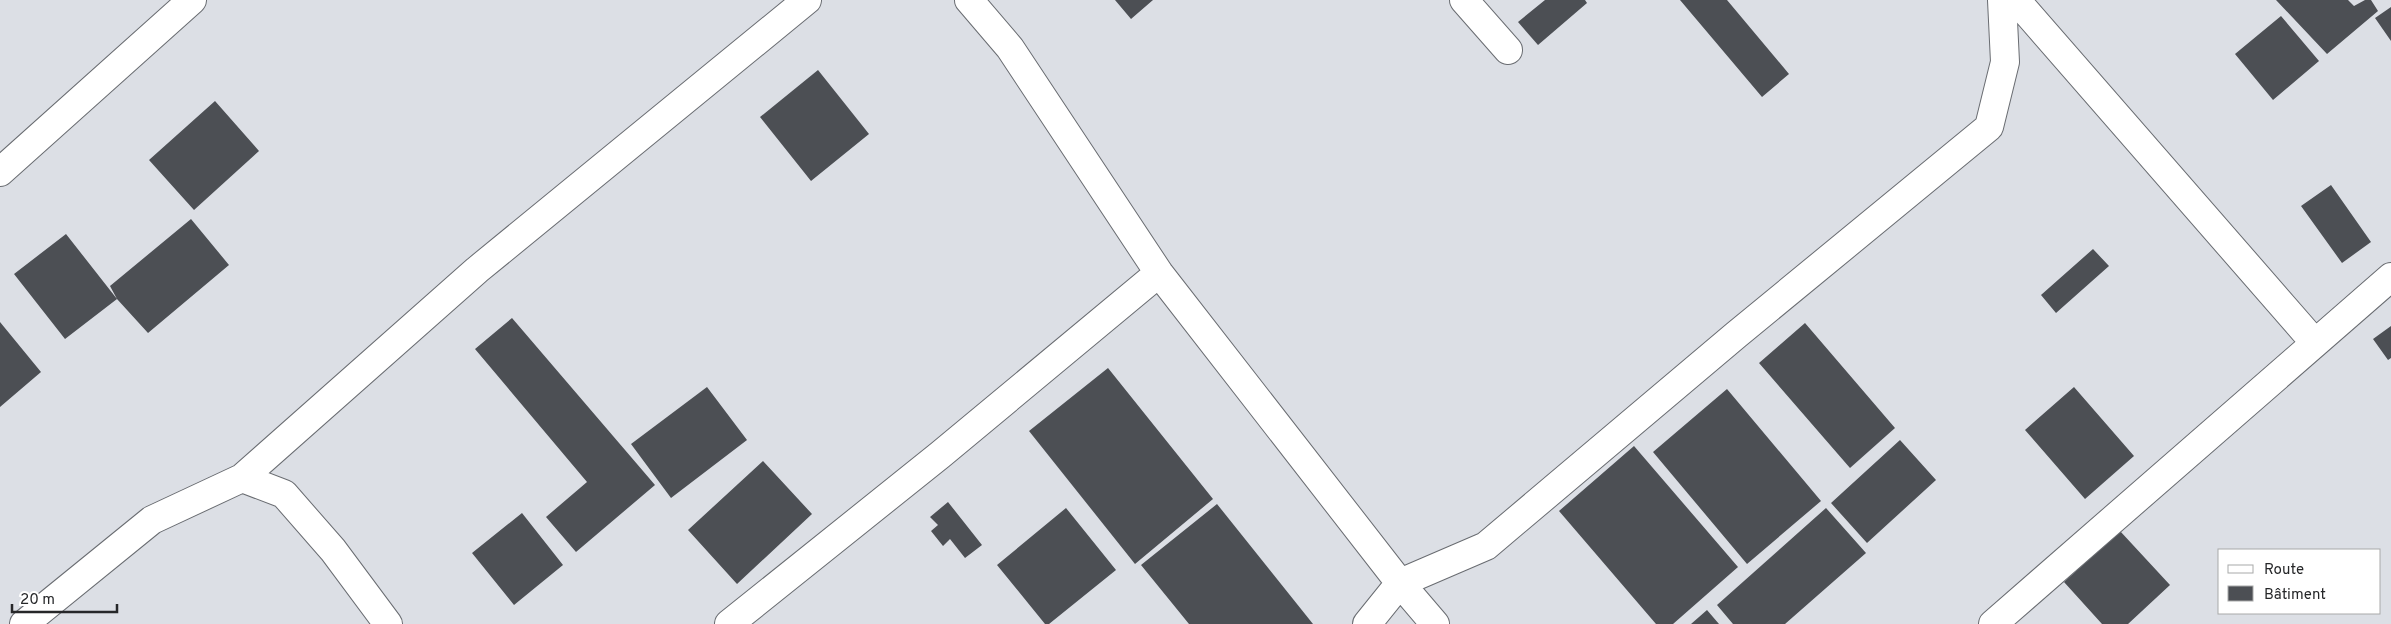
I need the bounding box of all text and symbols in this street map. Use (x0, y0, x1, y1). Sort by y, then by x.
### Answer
legend (2218, 549, 2381, 614)
text: Route (2264, 561, 2304, 580)
scale bar (12, 582, 118, 614)
text: Bâtiment (2264, 586, 2326, 605)
text: 20 m (20, 591, 55, 610)

